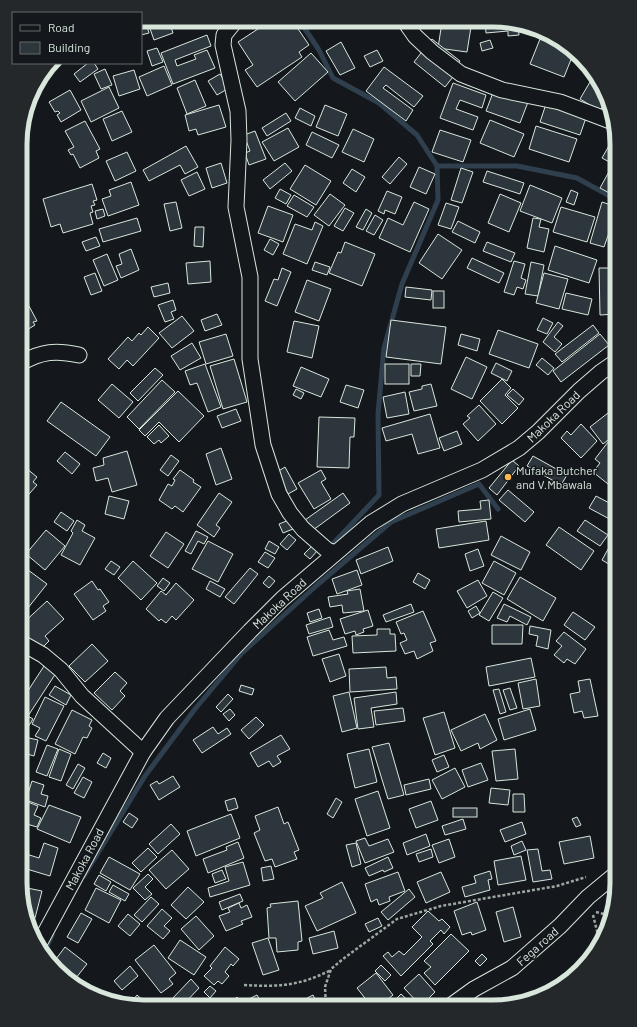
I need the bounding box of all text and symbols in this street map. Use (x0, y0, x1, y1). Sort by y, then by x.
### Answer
legend (12, 12, 142, 64)
text: Road (48, 20, 75, 34)
text: Building (48, 40, 90, 54)
street label: Makoka Road (524, 387, 582, 445)
place label: Mufaka Butcher and V.Mbawala (516, 463, 598, 491)
marker: Mufaka Butcher and V.Mbawala (503, 472, 513, 482)
street label: Makoka Road (249, 575, 309, 631)
street label: Makoka Road (62, 826, 106, 892)
street label: Fega road (513, 924, 561, 968)

